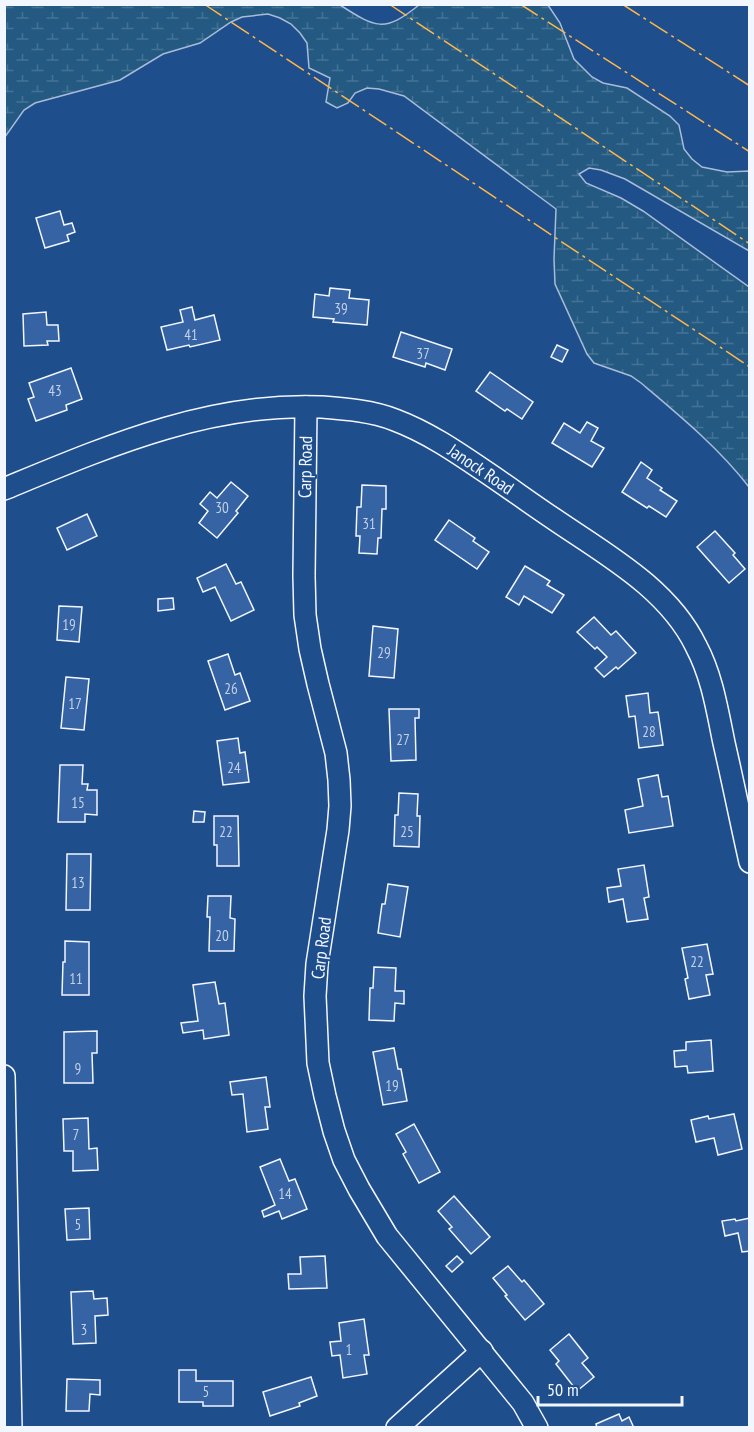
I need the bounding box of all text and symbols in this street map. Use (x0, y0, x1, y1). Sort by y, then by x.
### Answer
house number: 39 (334, 299, 348, 318)
house number: 41 (184, 325, 198, 344)
house number: 37 (416, 344, 430, 363)
house number: 43 (48, 381, 62, 400)
street label: Carp Road (293, 436, 317, 498)
street label: Janock Road (443, 438, 518, 499)
house number: 30 (215, 498, 229, 517)
house number: 31 (362, 514, 376, 533)
house number: 19 (62, 615, 76, 634)
house number: 29 (377, 643, 391, 662)
house number: 26 (224, 679, 238, 698)
house number: 17 (68, 694, 82, 713)
house number: 28 (642, 722, 656, 741)
house number: 27 (396, 730, 410, 749)
house number: 24 (227, 758, 241, 777)
house number: 15 (71, 793, 85, 812)
house number: 22 (219, 822, 233, 841)
house number: 25 (400, 822, 414, 841)
house number: 13 (71, 873, 85, 892)
street label: Carp Road (306, 916, 336, 980)
house number: 20 (215, 926, 229, 945)
house number: 22 (690, 952, 704, 971)
house number: 11 (69, 969, 83, 988)
house number: 9 (75, 1059, 81, 1078)
house number: 19 (385, 1076, 399, 1095)
house number: 7 (73, 1125, 79, 1144)
house number: 14 (278, 1184, 292, 1203)
house number: 5 (75, 1215, 81, 1234)
house number: 3 (81, 1320, 87, 1339)
house number: 1 (346, 1340, 352, 1359)
scale bar (538, 1369, 682, 1407)
text: 50 m (547, 1378, 579, 1401)
house number: 5 (203, 1382, 209, 1401)

